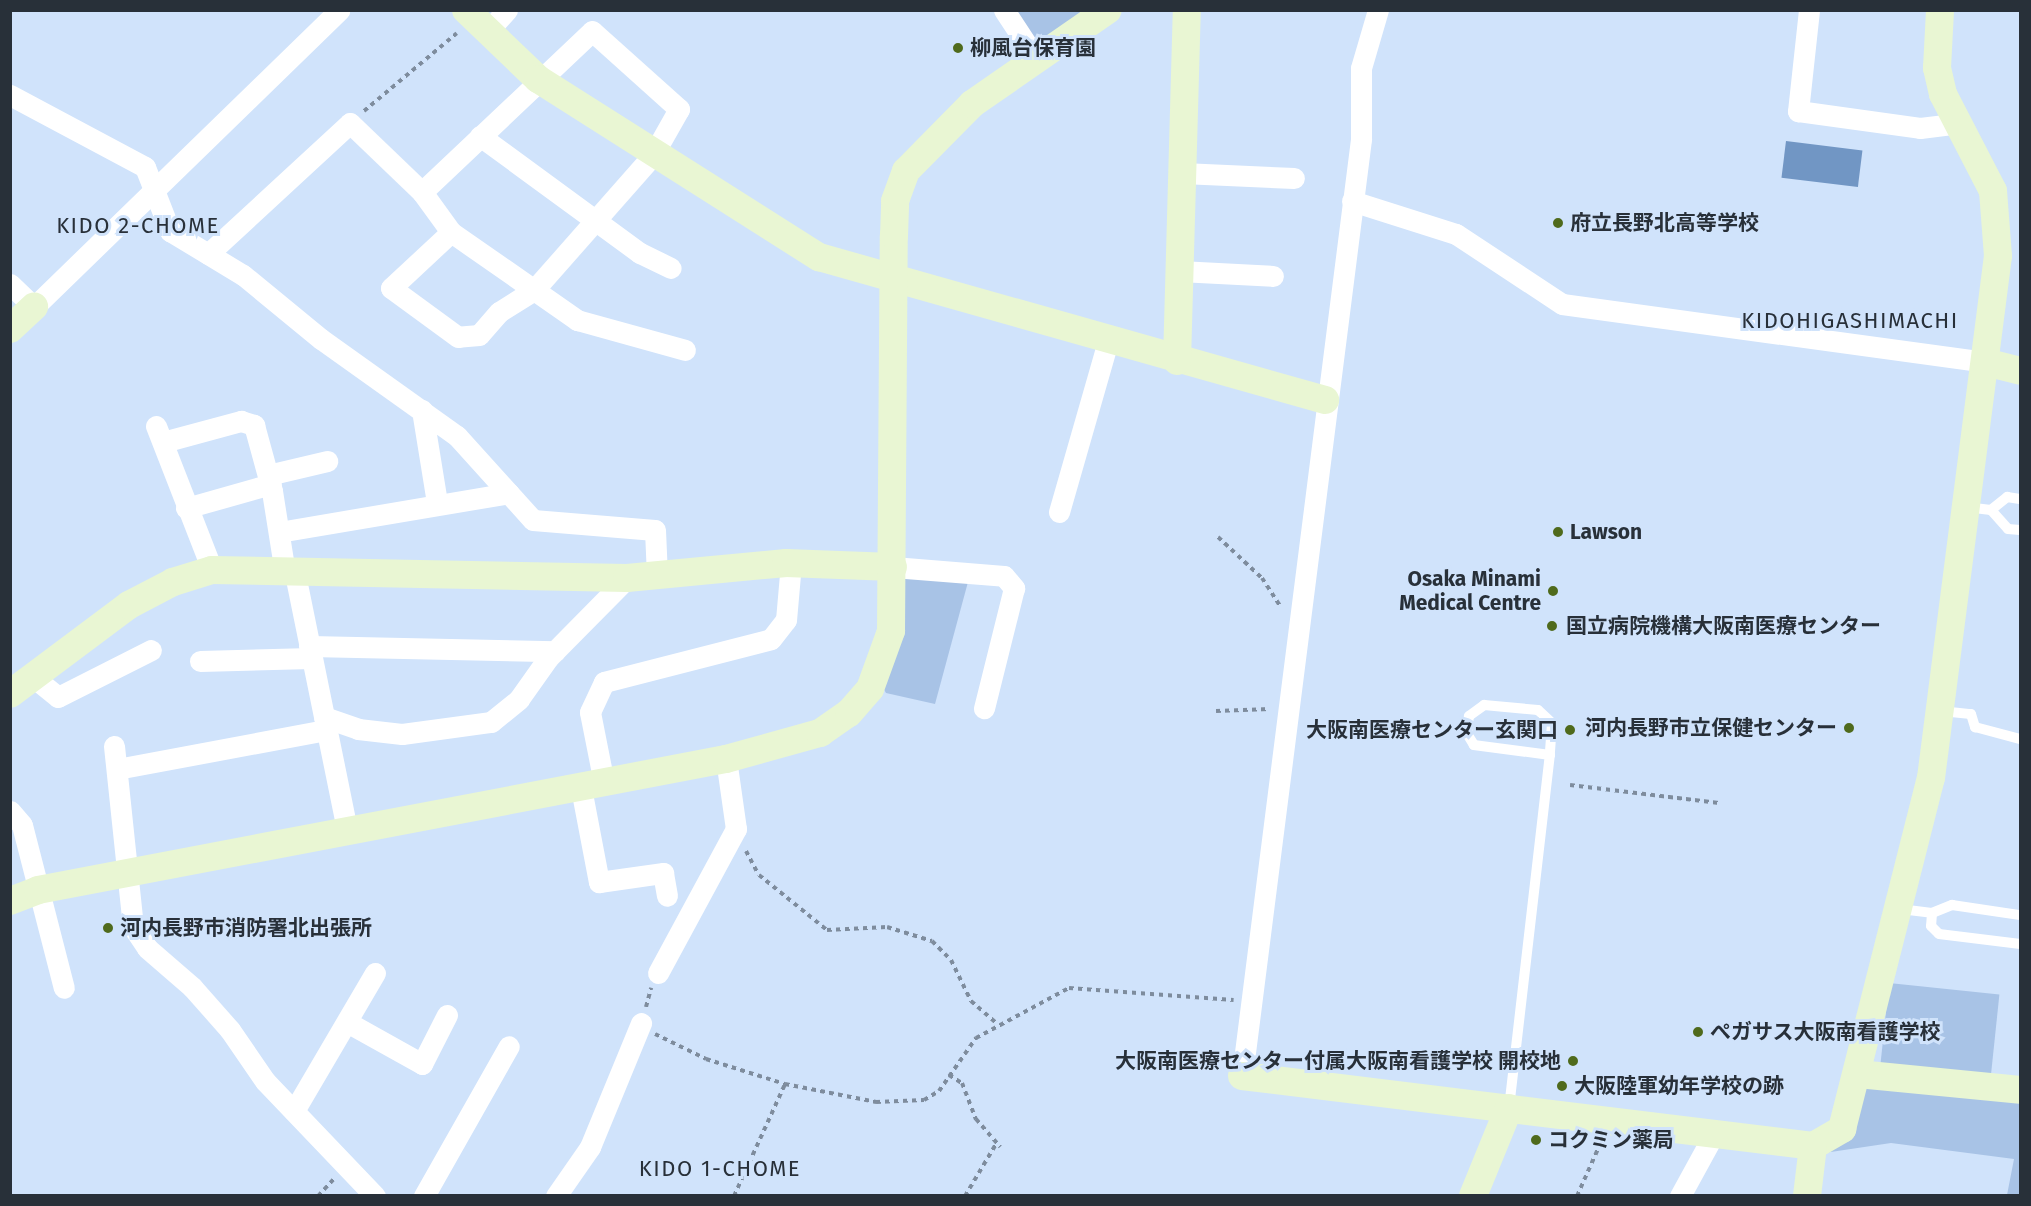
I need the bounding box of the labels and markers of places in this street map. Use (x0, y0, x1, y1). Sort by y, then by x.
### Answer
place label: 柳風台保育園 (970, 35, 1096, 61)
marker: 柳風台保育園 (951, 41, 965, 55)
place label: 府立長野北高等学校 (1570, 210, 1759, 236)
marker: 府立長野北高等学校 (1551, 216, 1565, 230)
place label: Lawson (1570, 519, 1642, 545)
marker: Lawson (1551, 525, 1565, 539)
place label: Osaka Minami Medical Centre (1399, 566, 1541, 616)
marker: Osaka Minami Medical Centre (1546, 584, 1560, 598)
place label: 国立病院機構大阪南医療センター (1566, 613, 1881, 639)
marker: 国立病院機構大阪南医療センター (1543, 617, 1561, 635)
place label: 河内長野市立保健センター (1585, 715, 1837, 741)
place label: 大阪南医療センター玄関口 (1306, 717, 1558, 743)
marker: 河内長野市立保健センター (1842, 721, 1856, 735)
marker: 大阪南医療センター玄関口 (1563, 723, 1577, 737)
place label: 河内長野市消防署北出張所 (120, 915, 372, 941)
marker: 河内長野市消防署北出張所 (101, 921, 115, 935)
place label: ぺガサス大阪南看護学校 (1710, 1019, 1941, 1045)
marker: ぺガサス大阪南看護学校 (1691, 1025, 1705, 1039)
place label: 大阪南医療センター付属大阪南看護学校 開校地 (1115, 1048, 1561, 1074)
marker: 大阪南医療センター付属大阪南看護学校 開校地 (1566, 1054, 1580, 1068)
place label: 大阪陸軍幼年学校の跡 (1574, 1073, 1784, 1099)
marker: 大阪陸軍幼年学校の跡 (1555, 1079, 1569, 1093)
place label: コクミン薬局 (1548, 1127, 1674, 1153)
marker: コクミン薬局 (1529, 1133, 1543, 1147)

